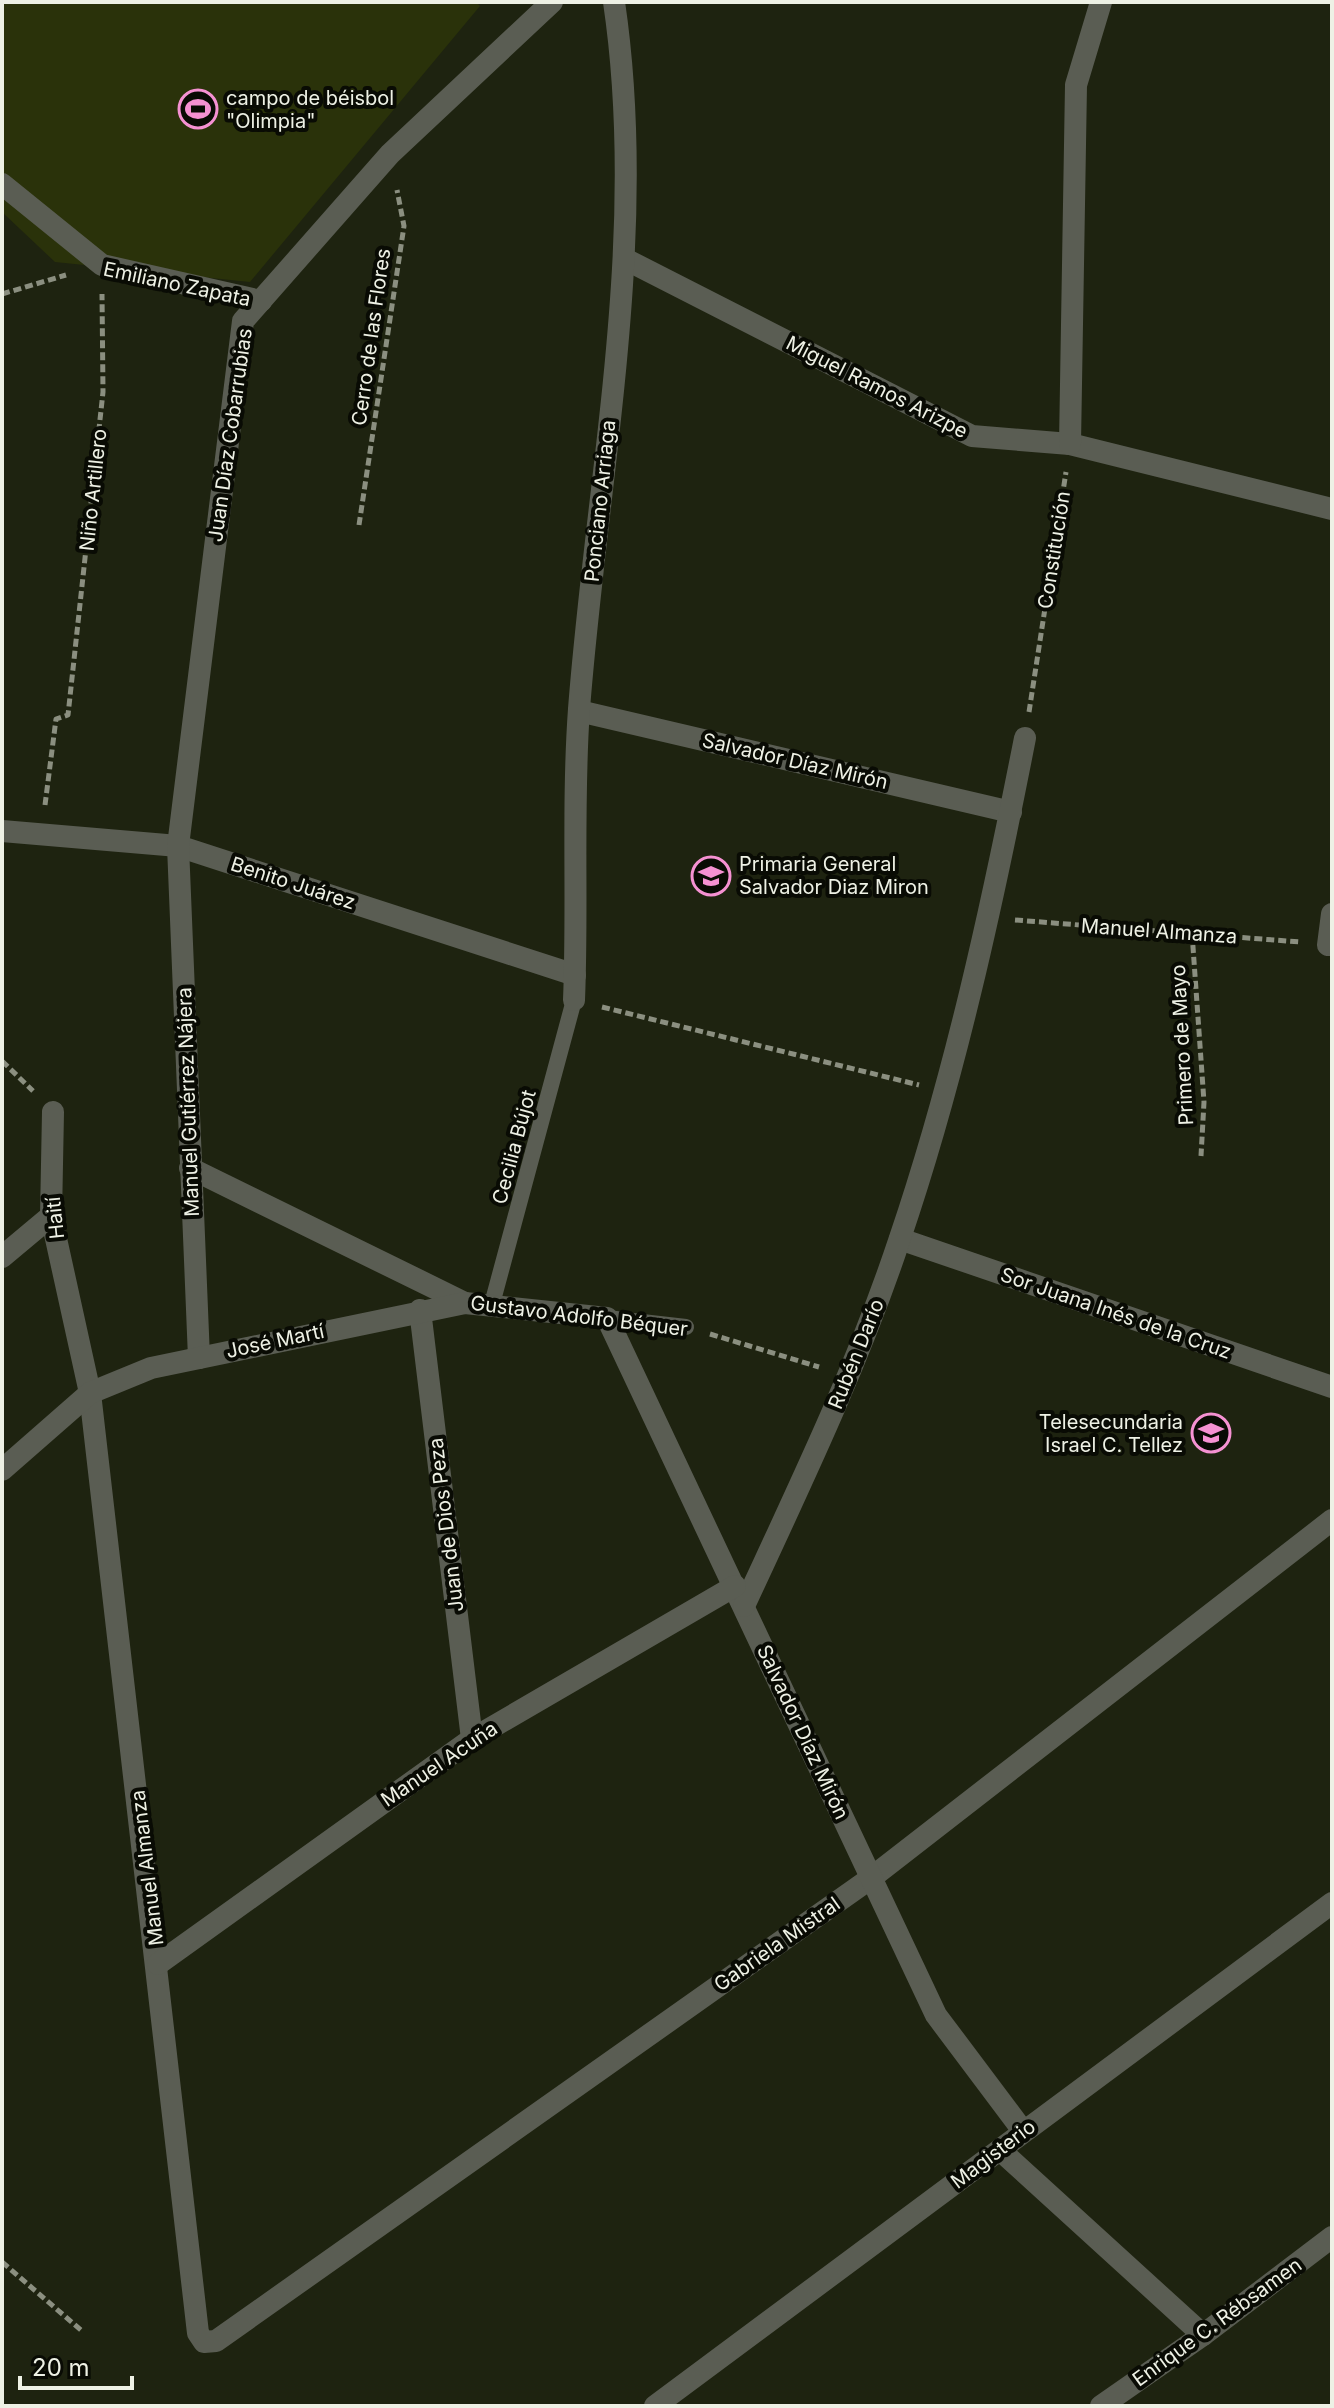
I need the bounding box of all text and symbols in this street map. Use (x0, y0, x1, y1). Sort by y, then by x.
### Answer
place label: campo de béisbol "Olimpia" (226, 86, 394, 133)
sports icon: campo de béisbol "Olimpia" (177, 88, 219, 130)
street label: Cerro de las Flores (347, 247, 395, 427)
street label: Emiliano Zapata (101, 257, 253, 311)
street label: Juan Díaz Cobarrubias (203, 327, 257, 543)
street label: Miguel Ramos Arizpe (782, 331, 972, 443)
street label: Ponciano Arriaga (580, 419, 620, 583)
street label: Niño Artillero (75, 428, 111, 552)
street label: Constitución (1033, 489, 1075, 611)
street label: Salvador Díaz Mirón (700, 728, 890, 794)
street label: Benito Juárez (228, 852, 358, 914)
place label: Primaria General Salvador Diaz Miron (739, 852, 929, 899)
school or university icon: Primaria General Salvador Diaz Miron (690, 855, 732, 897)
street label: Manuel Almanza (1080, 914, 1238, 948)
street label: Primero de Mayo (1166, 964, 1198, 1126)
street label: Manuel Gutiérrez Nájera (172, 987, 204, 1217)
street label: Cecilia Bújot (487, 1087, 541, 1207)
street label: Haití (41, 1196, 69, 1240)
street label: Sor Juana Inés de la Cruz (997, 1262, 1235, 1364)
street label: Gustavo Adolfo Béquer (469, 1291, 689, 1341)
street label: Rubén Darío (823, 1296, 889, 1412)
street label: José Martí (224, 1319, 326, 1363)
place label: Telesecundaria Israel C. Tellez (1039, 1410, 1183, 1457)
school or university icon: Telesecundaria Israel C. Tellez (1190, 1412, 1232, 1454)
street label: Juan de Dios Peza (423, 1437, 469, 1613)
street label: Salvador Díaz Mirón (752, 1641, 854, 1823)
street label: Manuel Acuña (376, 1716, 502, 1812)
street label: Manuel Almanza (126, 1789, 168, 1947)
street label: Gabriela Mistral (709, 1892, 845, 1996)
street label: Magisterio (946, 2114, 1040, 2194)
street label: Enrique C. Rébsamen (1128, 2253, 1306, 2391)
scale bar (20, 2340, 132, 2390)
text: 20 m (32, 2353, 90, 2382)

